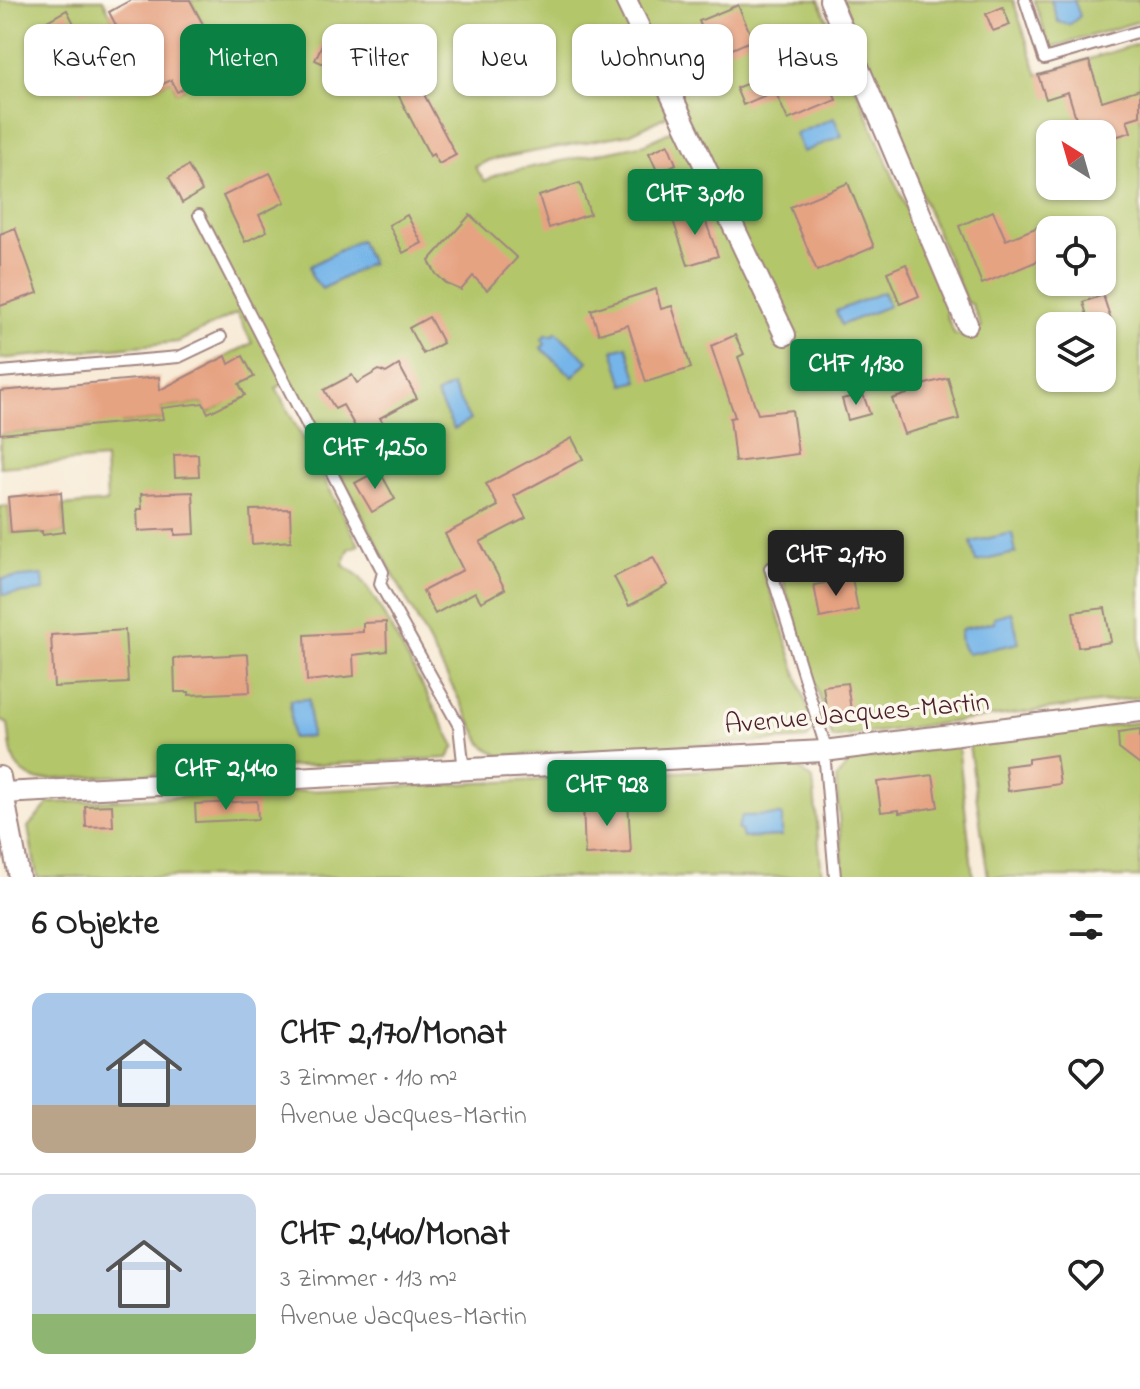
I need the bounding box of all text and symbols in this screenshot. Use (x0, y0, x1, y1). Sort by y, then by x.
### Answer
chip: Kaufen (24, 24, 164, 96)
chip: Mieten (180, 24, 306, 96)
chip: Filter (322, 24, 437, 96)
chip: Neu (453, 24, 556, 96)
chip: Wohnung (572, 24, 733, 96)
chip: Haus (749, 24, 867, 96)
north arrow (1036, 120, 1116, 200)
map controls (1036, 120, 1116, 392)
pin: CHF 3,010 (603, 169, 787, 237)
text: CHF 3,010 (646, 176, 744, 214)
button: locate (1036, 216, 1116, 296)
button: layers (1036, 312, 1116, 392)
pin: CHF 1,130 (764, 339, 948, 407)
text: CHF 1,130 (808, 346, 904, 384)
pin: CHF 1,250 (283, 423, 467, 491)
text: CHF 1,250 (323, 430, 427, 468)
pin: CHF 2,170 (744, 530, 928, 598)
text: CHF 2,170 (786, 537, 886, 575)
street label: Avenue Jacques-Martin (723, 683, 991, 747)
pin: CHF 2,440 (134, 744, 318, 812)
text: CHF 2,440 (175, 751, 277, 789)
pin: CHF 928 (533, 760, 681, 828)
text: CHF 928 (565, 767, 649, 805)
text: 6 Objekte (32, 900, 159, 950)
icon: filters (1064, 903, 1108, 947)
text: CHF 2,170/Monat (280, 1010, 507, 1060)
icon: home (96, 1025, 192, 1121)
icon: heart (1064, 1051, 1108, 1095)
text: 3 Zimmer · 110 m² (280, 1060, 457, 1098)
text: Avenue Jacques-Martin (280, 1098, 527, 1136)
text: CHF 2,440/Monat (280, 1211, 510, 1261)
icon: home (96, 1226, 192, 1322)
icon: heart (1064, 1252, 1108, 1296)
text: 3 Zimmer · 113 m² (280, 1261, 457, 1299)
text: Avenue Jacques-Martin (280, 1299, 527, 1337)

